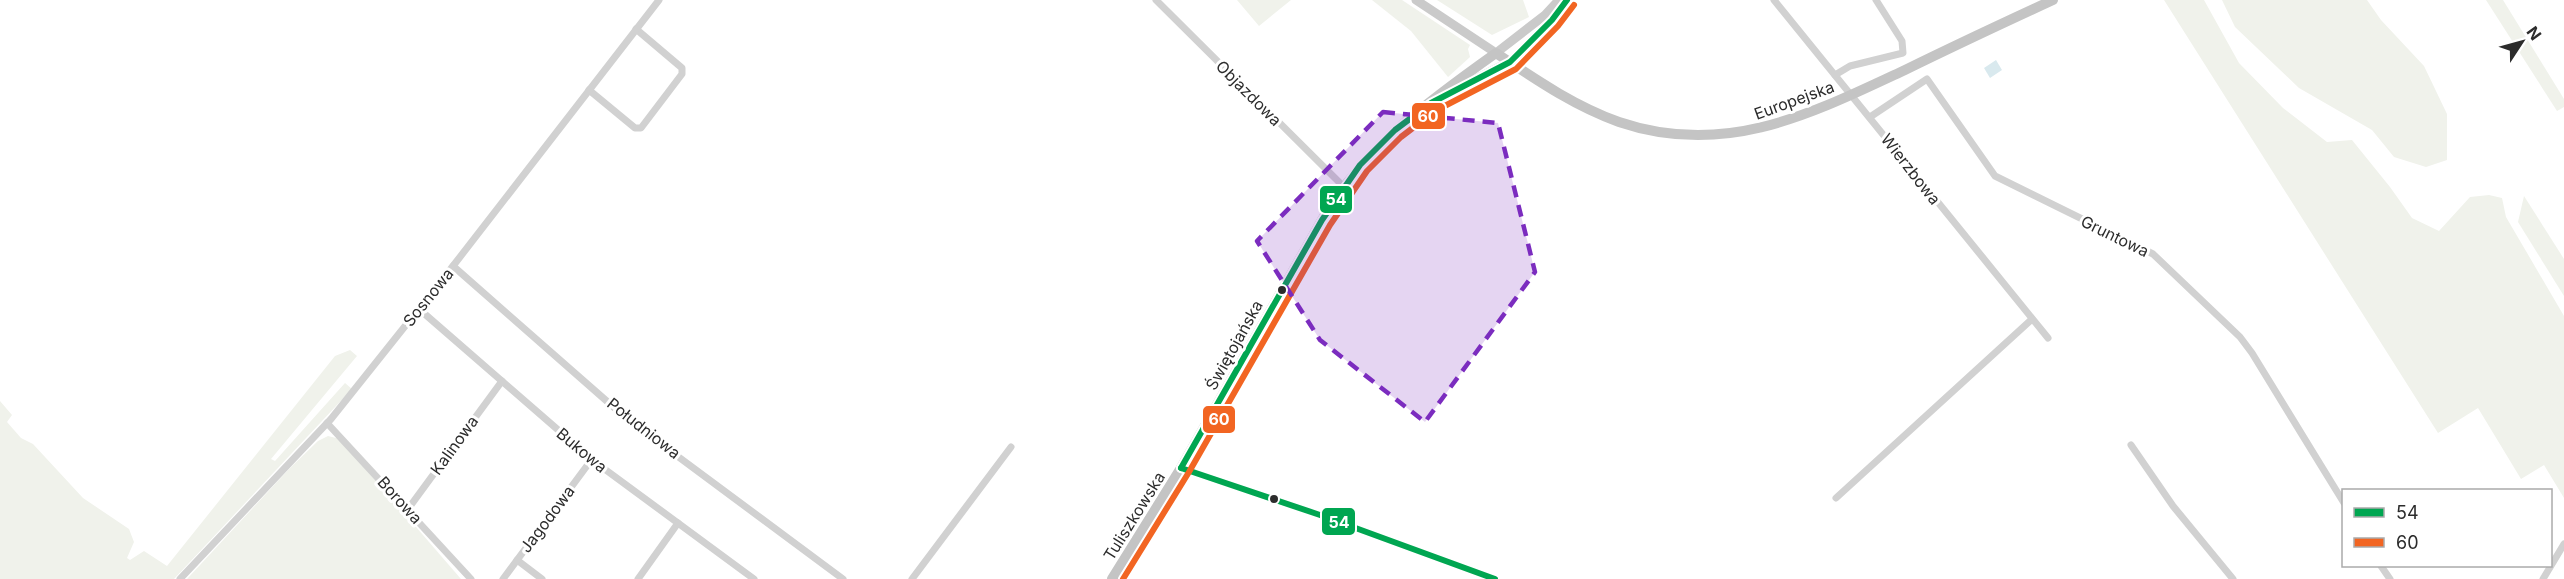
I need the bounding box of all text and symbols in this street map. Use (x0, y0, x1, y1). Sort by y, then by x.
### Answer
north arrow (2492, 12, 2552, 72)
text: N (2522, 22, 2546, 44)
street label: Objazdowa (1212, 56, 1286, 130)
street label: Europejska (1751, 76, 1837, 124)
line badge: 60 (1411, 102, 1446, 130)
text: 60 (1417, 106, 1439, 126)
street label: Wierzbowa (1877, 129, 1945, 209)
line badge: 54 (1319, 185, 1353, 214)
text: 54 (1325, 189, 1347, 209)
street label: Gruntowa (2078, 211, 2152, 261)
street label: Sosnowa (398, 264, 458, 330)
unlabelled marker (1276, 284, 1288, 296)
street label: Świętojańska (1201, 297, 1267, 393)
street label: Południowa (603, 393, 685, 463)
line badge: 60 (1202, 405, 1236, 434)
text: 60 (1208, 409, 1230, 429)
street label: Kalinowa (426, 411, 482, 479)
street label: Bukowa (553, 423, 611, 477)
street label: Tuliszkowska (1099, 468, 1169, 564)
street label: Borowa (373, 472, 427, 528)
street label: Jagodowa (515, 482, 579, 556)
legend (2342, 489, 2552, 567)
unlabelled marker (1268, 493, 1280, 505)
text: 54 (2396, 502, 2419, 523)
line badge: 54 (1321, 507, 1356, 536)
text: 54 (1328, 512, 1350, 532)
text: 60 (2396, 532, 2419, 553)

